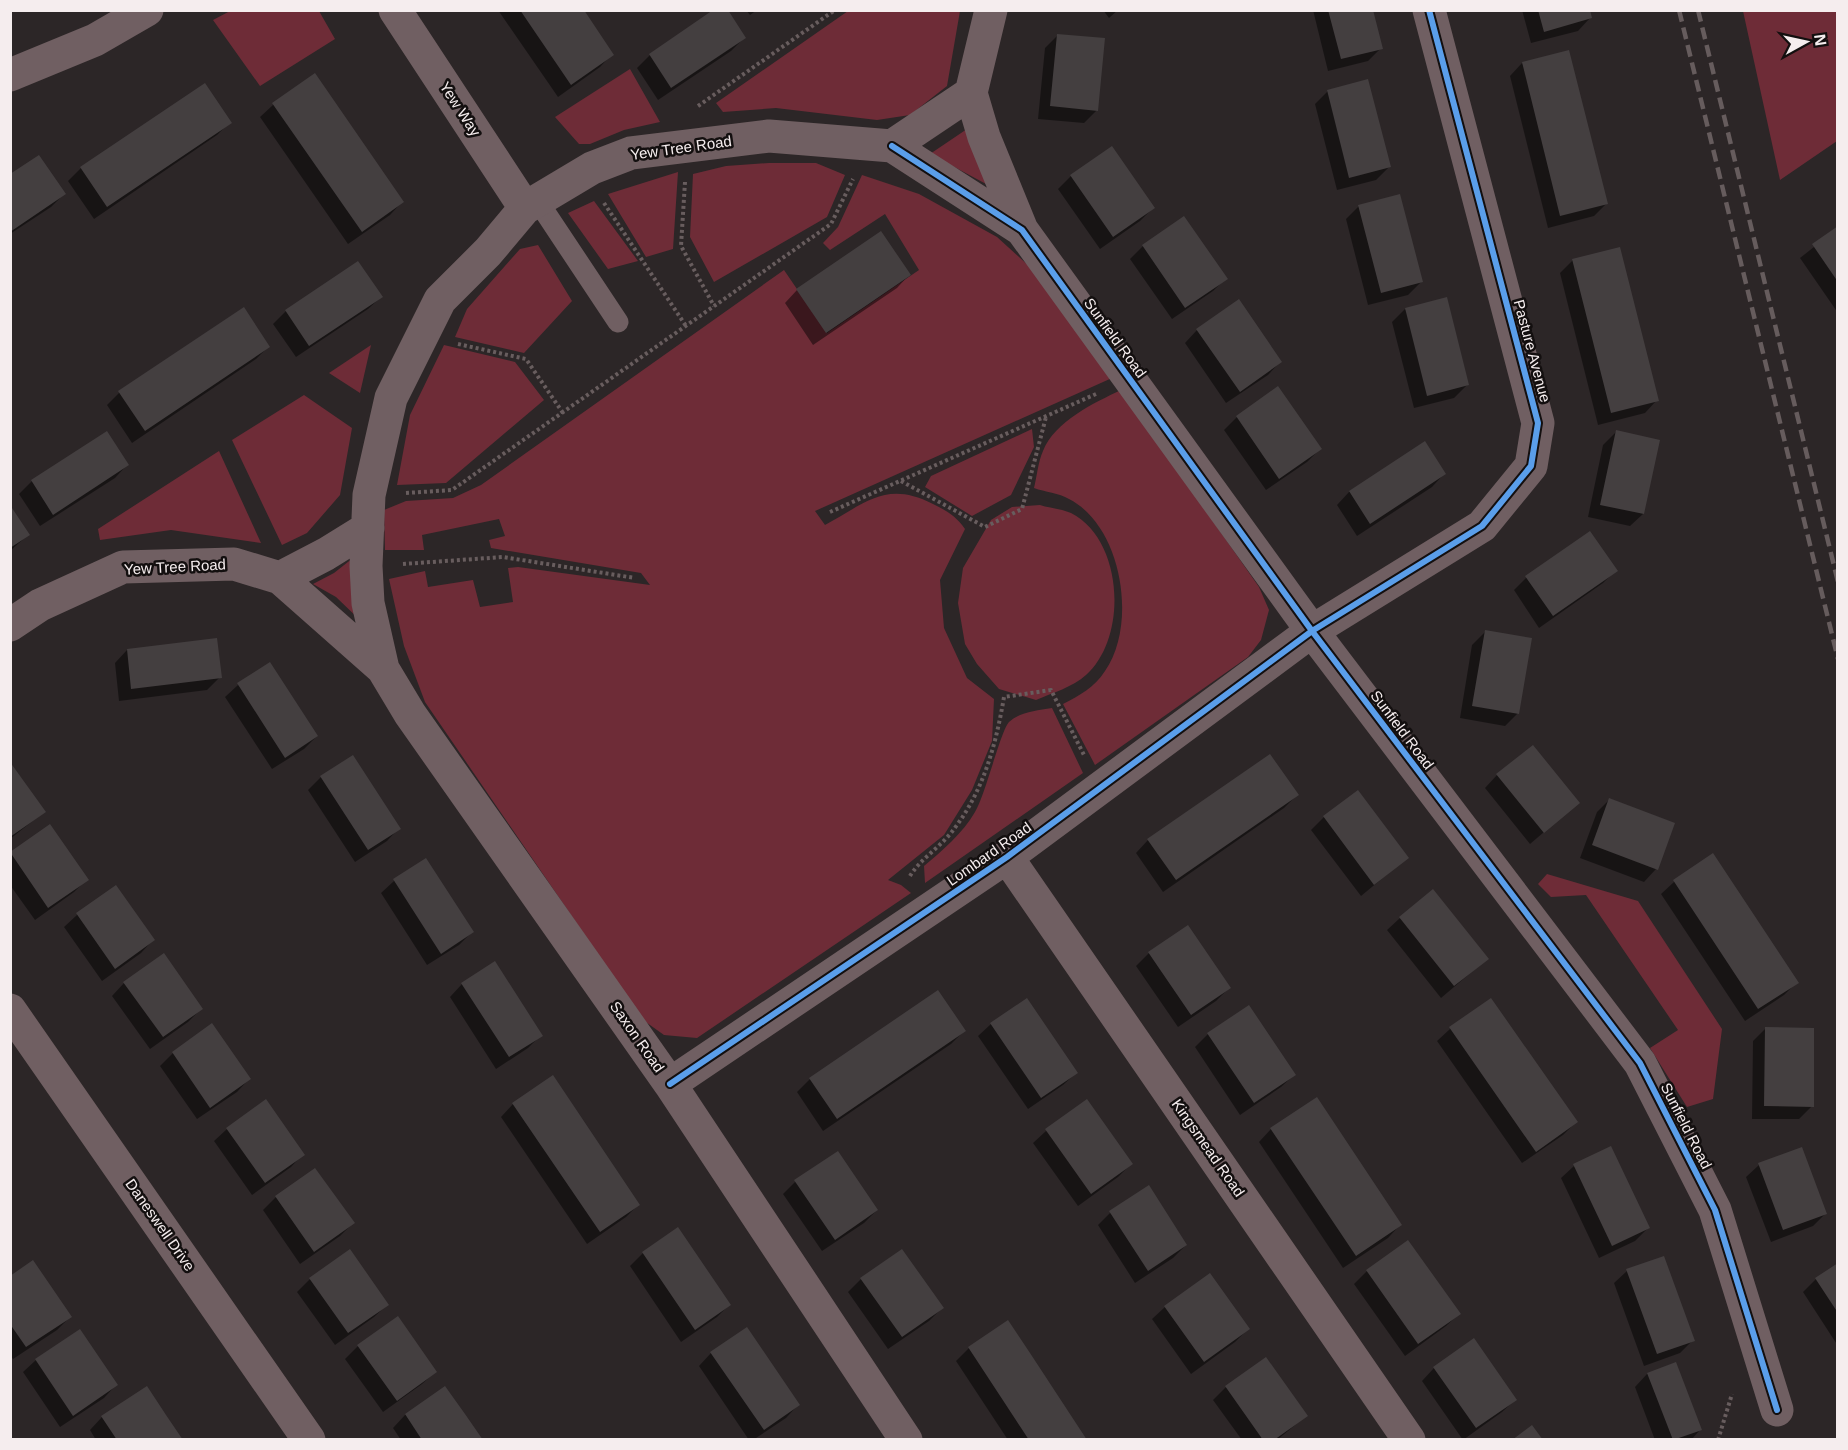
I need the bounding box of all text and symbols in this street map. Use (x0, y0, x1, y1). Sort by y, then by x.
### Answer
north arrow (1776, 12, 1836, 72)
text: N (1811, 33, 1830, 47)
street label: Yew Way (437, 78, 485, 140)
street label: Yew Tree Road (629, 132, 733, 163)
street label: Sunfield Road (1081, 295, 1150, 381)
street label: Pasture Avenue (1511, 298, 1554, 404)
street label: Yew Tree Road (124, 555, 226, 578)
street label: Sunfield Road (1367, 687, 1438, 772)
street label: Lombard Road (943, 818, 1034, 889)
street label: Saxon Road (607, 998, 668, 1075)
street label: Sunfield Road (1657, 1080, 1715, 1172)
street label: Kingsmead Road (1168, 1096, 1248, 1200)
street label: Daneswell Drive (122, 1175, 198, 1274)

